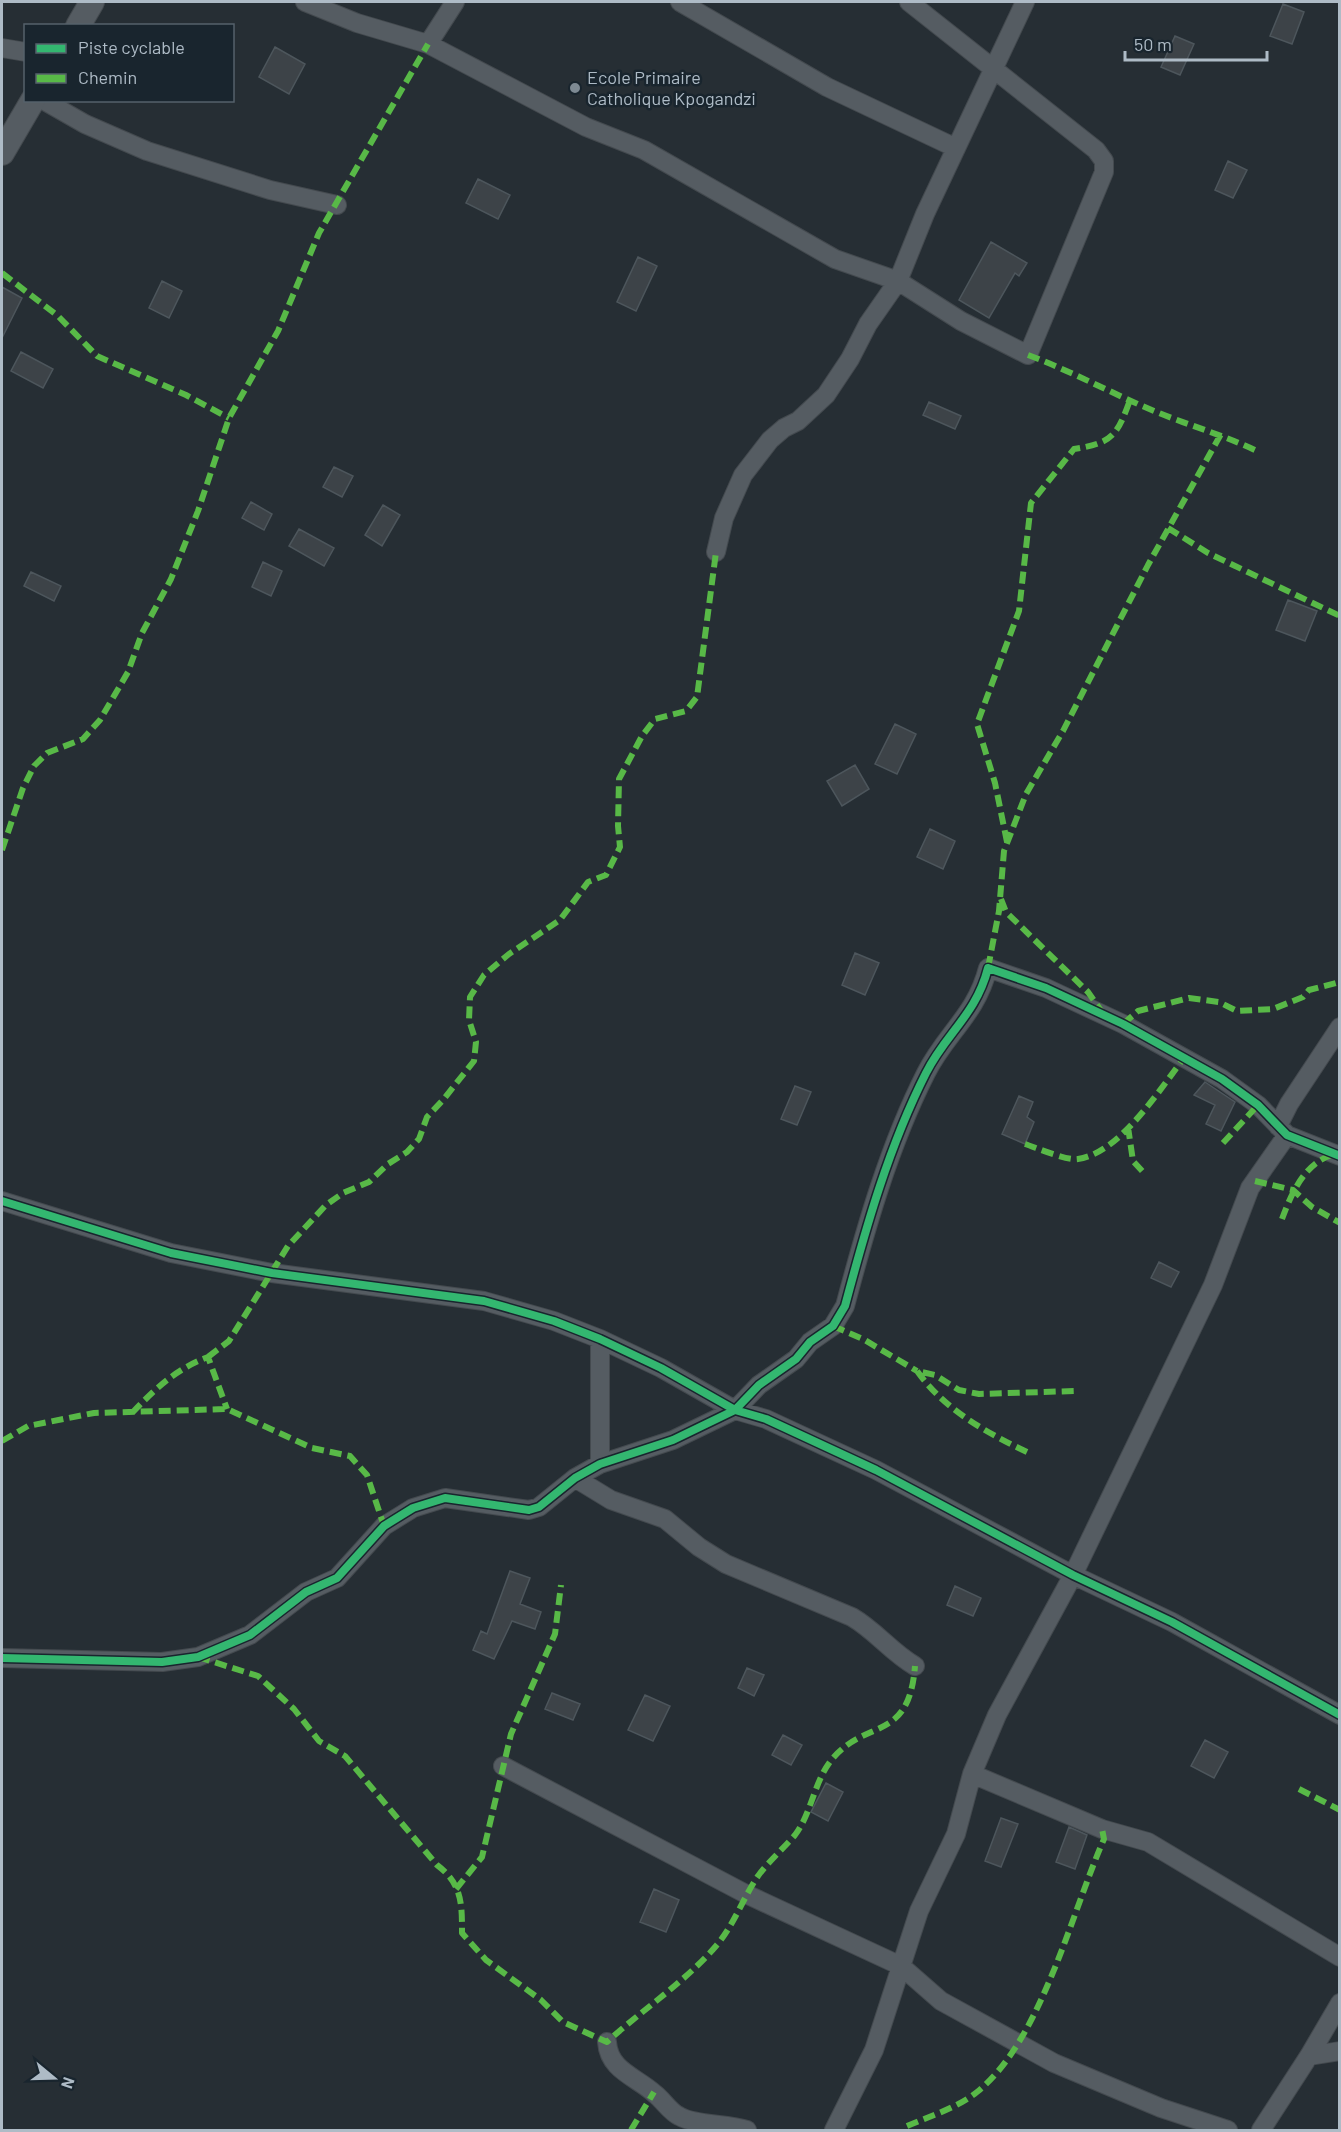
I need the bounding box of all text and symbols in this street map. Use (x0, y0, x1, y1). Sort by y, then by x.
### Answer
legend (24, 24, 234, 102)
scale bar (1125, 24, 1268, 62)
text: 50 m (1134, 33, 1172, 55)
text: Piste cyclable (78, 36, 185, 58)
text: Chemin (78, 66, 137, 88)
place label: Ecole Primaire Catholique Kpogandzi (587, 66, 756, 109)
marker: Ecole Primaire Catholique Kpogandzi (568, 81, 582, 95)
north arrow (24, 2048, 84, 2108)
text: N (58, 2075, 79, 2091)

